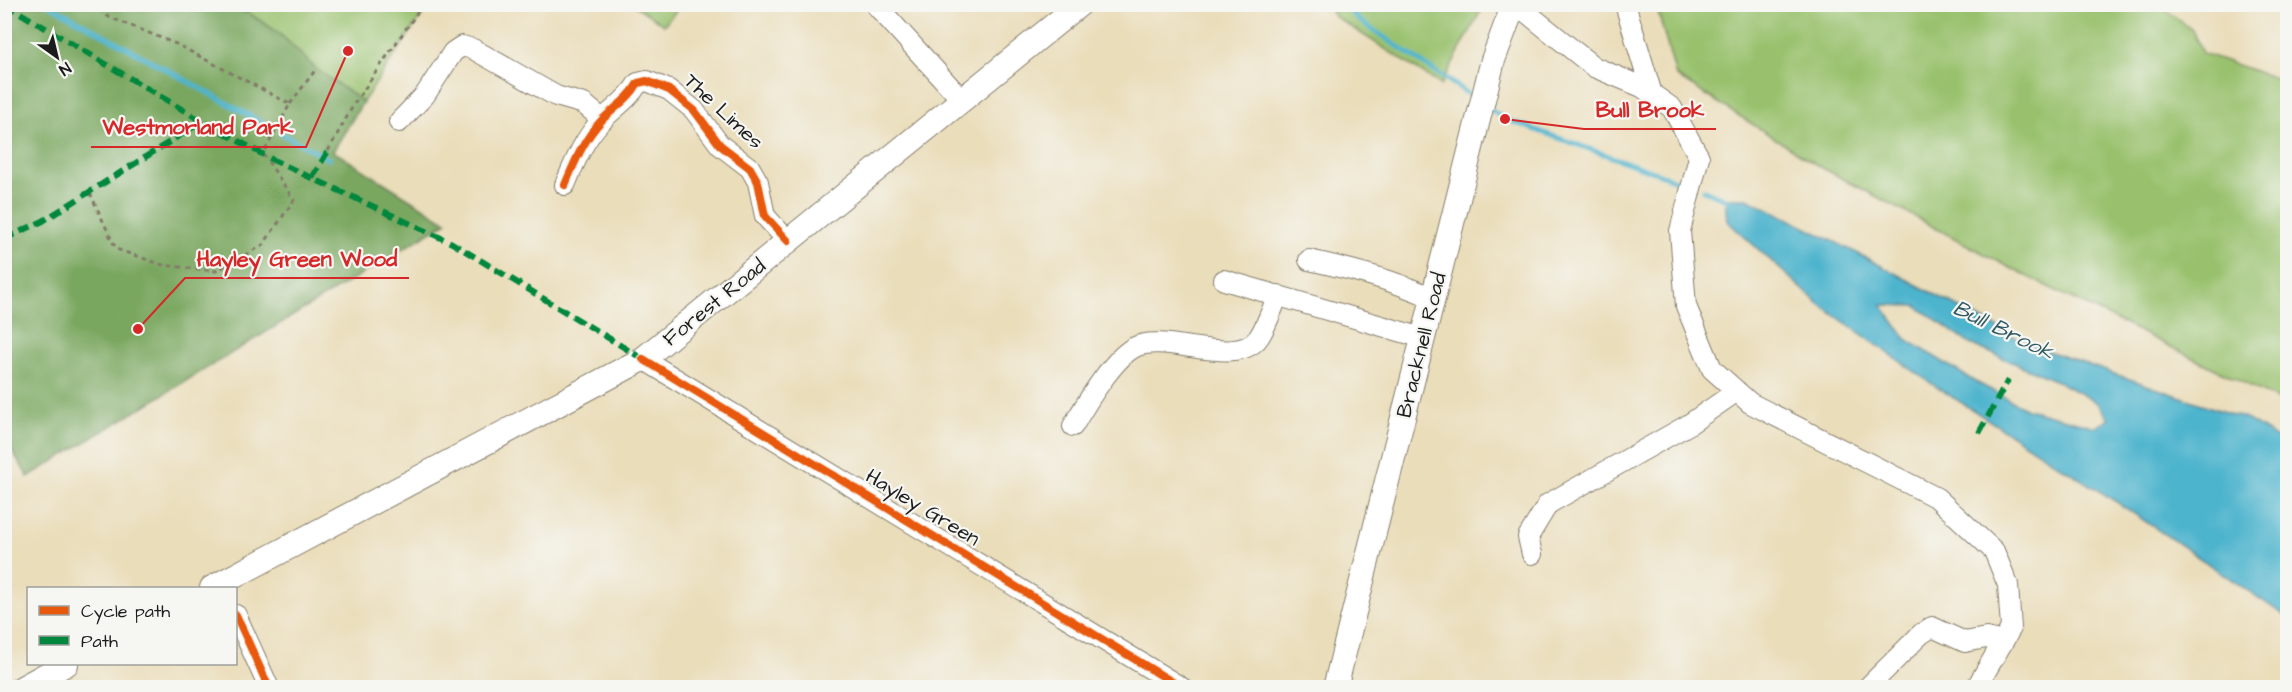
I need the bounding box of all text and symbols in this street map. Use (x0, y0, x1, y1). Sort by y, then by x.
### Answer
north arrow (27, 27, 87, 87)
text: N (55, 57, 75, 81)
street label: The Limes (677, 67, 770, 156)
callout: Bull Brook (1584, 89, 1716, 129)
text: Bull Brook (1596, 95, 1705, 126)
callout: Westmorland Park (91, 107, 306, 147)
text: Westmorland Park (102, 112, 294, 143)
callout: Hayley Green Wood (185, 238, 409, 278)
text: Hayley Green Wood (197, 244, 398, 277)
street label: Forest Road (657, 252, 772, 353)
street label: Bracknell Road (1389, 269, 1454, 421)
water label: Bull Brook (1948, 293, 2059, 368)
street label: Hayley Green (859, 462, 985, 555)
legend (27, 587, 237, 665)
text: Cycle path (81, 599, 170, 625)
text: Path (81, 629, 118, 654)

